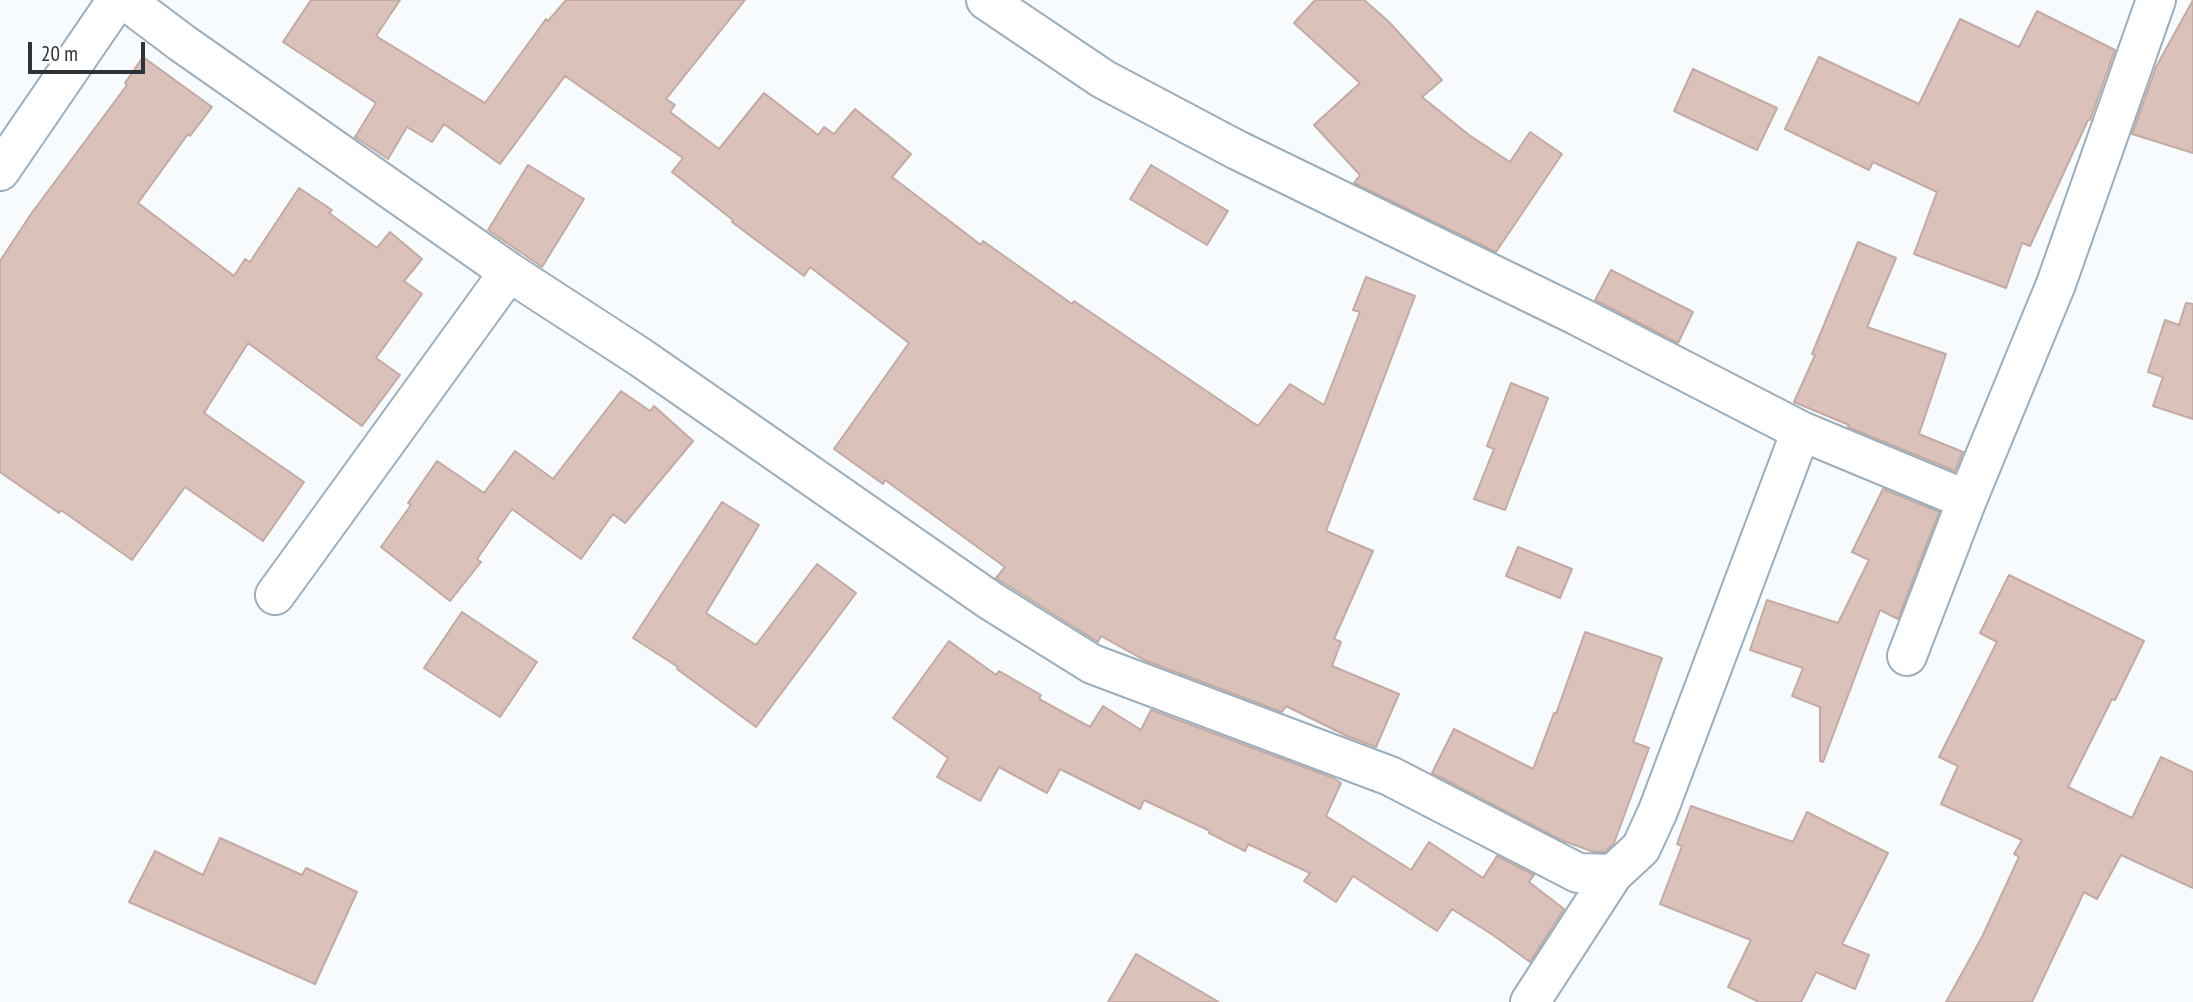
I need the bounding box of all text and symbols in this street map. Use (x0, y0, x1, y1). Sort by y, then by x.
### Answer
scale bar (32, 28, 149, 72)
text: 20 m (41, 40, 78, 67)

